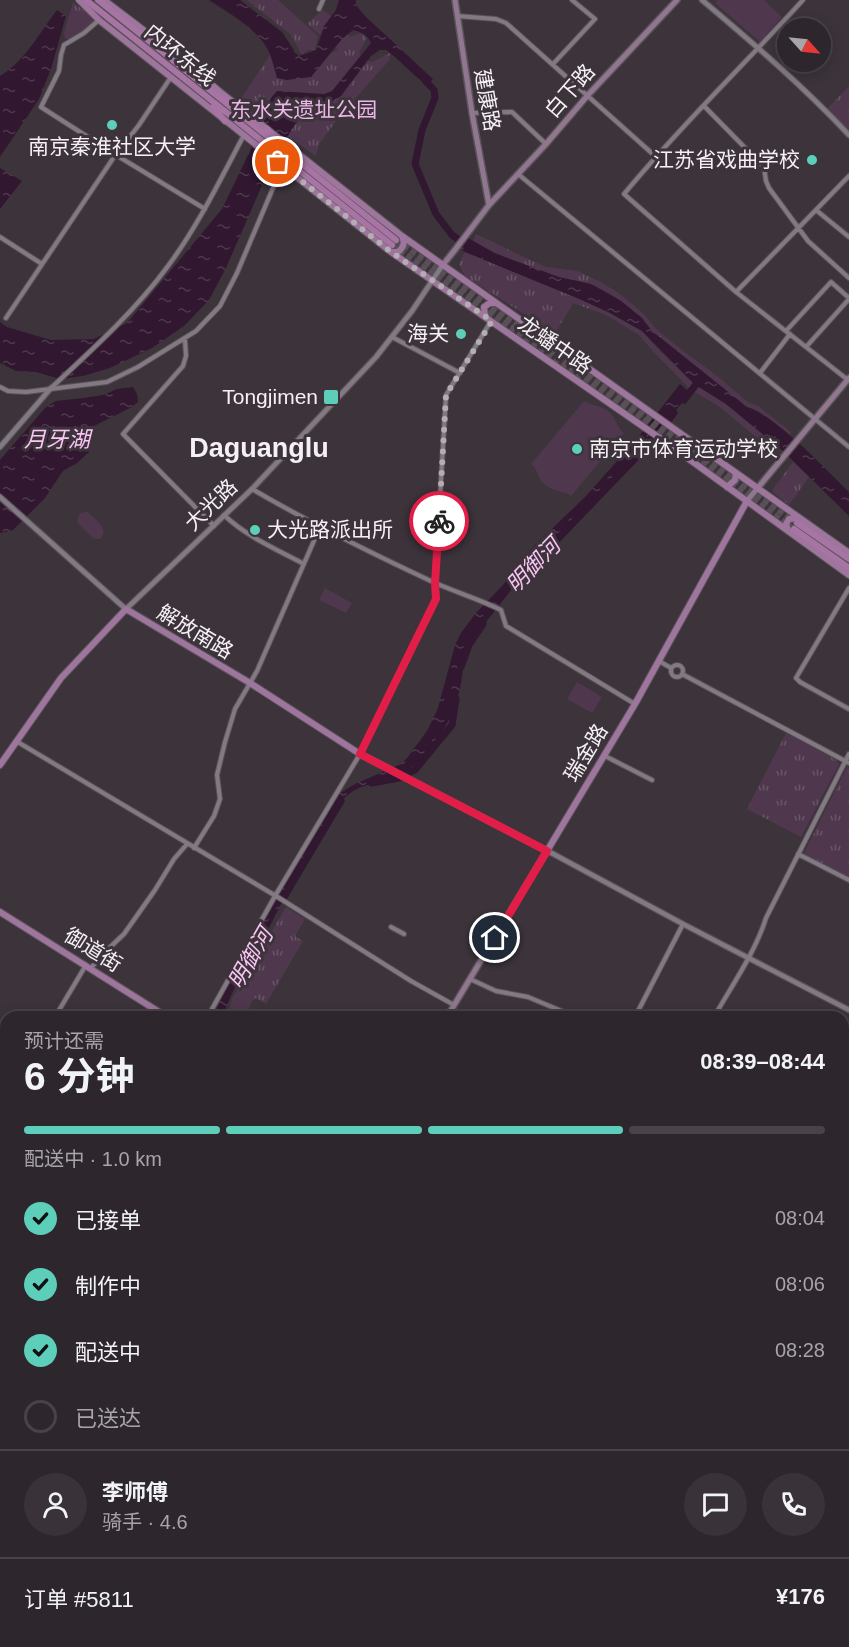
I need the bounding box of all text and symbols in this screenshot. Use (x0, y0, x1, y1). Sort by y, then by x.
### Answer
north arrow (777, 18, 831, 72)
map controls (777, 18, 831, 72)
street label: 内环东线 (140, 19, 220, 90)
street label: 白下路 (540, 59, 599, 122)
street label: 建康路 (471, 67, 504, 133)
park label: 东水关遗址公园 (231, 98, 378, 121)
marker: 南京秦淮社区大学 (105, 118, 119, 132)
place label: 南京秦淮社区大学 (28, 135, 196, 158)
pin (252, 136, 303, 187)
icon: bag (261, 145, 294, 178)
place label: 江苏省戏曲学校 (653, 148, 800, 171)
marker: 江苏省戏曲学校 (805, 153, 819, 167)
street label: 龙蟠中路 (514, 311, 596, 378)
place label: 海关 (407, 322, 449, 345)
marker: 海关 (454, 327, 468, 341)
place label: Tongjimen (222, 385, 318, 408)
marker: Tongjimen (322, 388, 340, 406)
water label: 月牙湖 (24, 427, 93, 452)
district label: Daguanglu (189, 433, 329, 463)
place label: 南京市体育运动学校 (589, 437, 778, 460)
marker: 南京市体育运动学校 (570, 442, 584, 456)
street label: 大光路 (180, 474, 241, 535)
courier (409, 491, 469, 551)
icon: bike (423, 505, 456, 538)
place label: 大光路派出所 (267, 518, 393, 541)
marker: 大光路派出所 (248, 523, 262, 537)
water label: 明御河 (501, 530, 568, 598)
street label: 解放南路 (153, 600, 237, 663)
street label: 瑞金路 (559, 720, 612, 786)
pin (469, 912, 520, 963)
water label: 明御河 (223, 920, 280, 993)
icon: home (478, 921, 511, 954)
street label: 御道街 (60, 923, 126, 976)
text: 预计还需 (24, 1030, 104, 1052)
text: 08:39–08:44 (700, 1049, 825, 1074)
text: 6 分钟 (24, 1055, 135, 1098)
text: 配送中 · 1.0 km (24, 1148, 162, 1170)
icon: check (24, 1202, 57, 1235)
text: 08:04 (775, 1207, 825, 1229)
text: 已接单 (75, 1208, 141, 1233)
icon: check (24, 1268, 57, 1301)
text: 08:06 (775, 1273, 825, 1295)
text: 制作中 (75, 1274, 141, 1299)
icon: check (24, 1334, 57, 1367)
text: 08:28 (775, 1339, 825, 1361)
text: 配送中 (75, 1340, 141, 1365)
text: 已送达 (75, 1406, 141, 1431)
button: person (24, 1473, 87, 1536)
button: chat (684, 1473, 747, 1536)
button: phone (762, 1473, 825, 1536)
text: 李师傅 (102, 1480, 168, 1505)
text: 骑手 · 4.6 (102, 1511, 188, 1533)
text: ¥176 (776, 1584, 825, 1609)
text: 订单 #5811 (24, 1587, 134, 1612)

